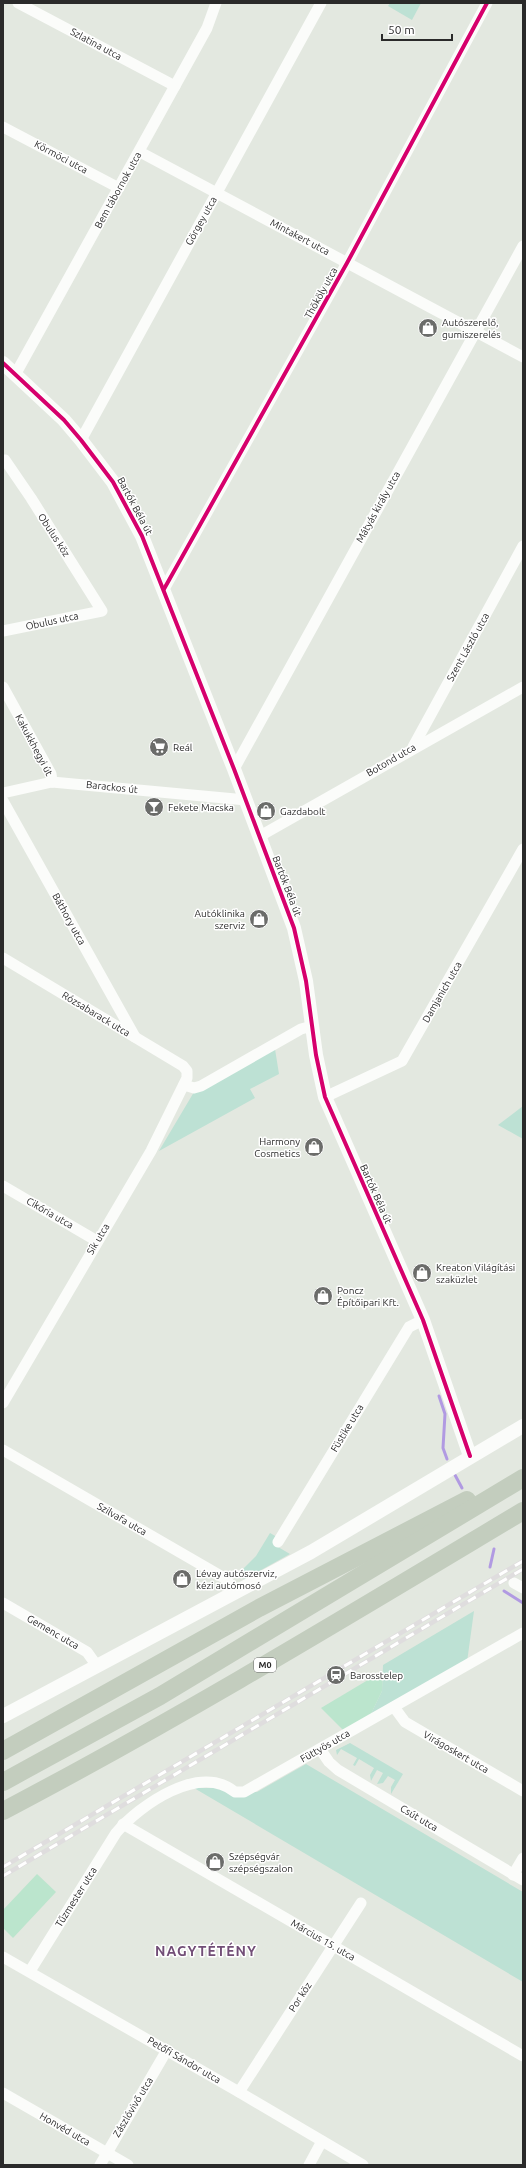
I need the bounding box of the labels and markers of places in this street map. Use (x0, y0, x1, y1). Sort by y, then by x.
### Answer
shop icon: Autószerelő, gumiszerelés (417, 317, 439, 339)
place label: Autószerelő, gumiszerelés (442, 317, 501, 340)
supermarket icon: Reál (148, 736, 170, 758)
place label: Reál (173, 742, 193, 753)
bar icon: Fekete Macska (143, 796, 165, 818)
shop icon: Gazdabolt (255, 800, 277, 822)
place label: Fekete Macska (168, 802, 234, 813)
place label: Gazdabolt (280, 806, 326, 817)
place label: Autóklinika szerviz (195, 908, 245, 931)
shop icon: Autóklinika szerviz (248, 908, 270, 930)
place label: Harmony Cosmetics (254, 1136, 300, 1159)
shop icon: Harmony Cosmetics (303, 1136, 325, 1158)
shop icon: Kreaton Világítási szaküzlet (411, 1262, 433, 1284)
place label: Kreaton Világítási szaküzlet (436, 1262, 515, 1285)
shop icon: Poncz Építőipari Kft. (312, 1285, 334, 1307)
place label: Poncz Építőipari Kft. (337, 1285, 399, 1308)
shop icon: Lévay autószerviz, kézi autómosó (171, 1568, 193, 1590)
place label: Lévay autószerviz, kézi autómosó (196, 1568, 277, 1591)
station icon: Barosstelep (325, 1664, 347, 1686)
place label: Barosstelep (350, 1670, 403, 1681)
shop icon: Szépségvár szépségszalon (204, 1851, 226, 1873)
place label: Szépségvár szépségszalon (229, 1851, 293, 1874)

